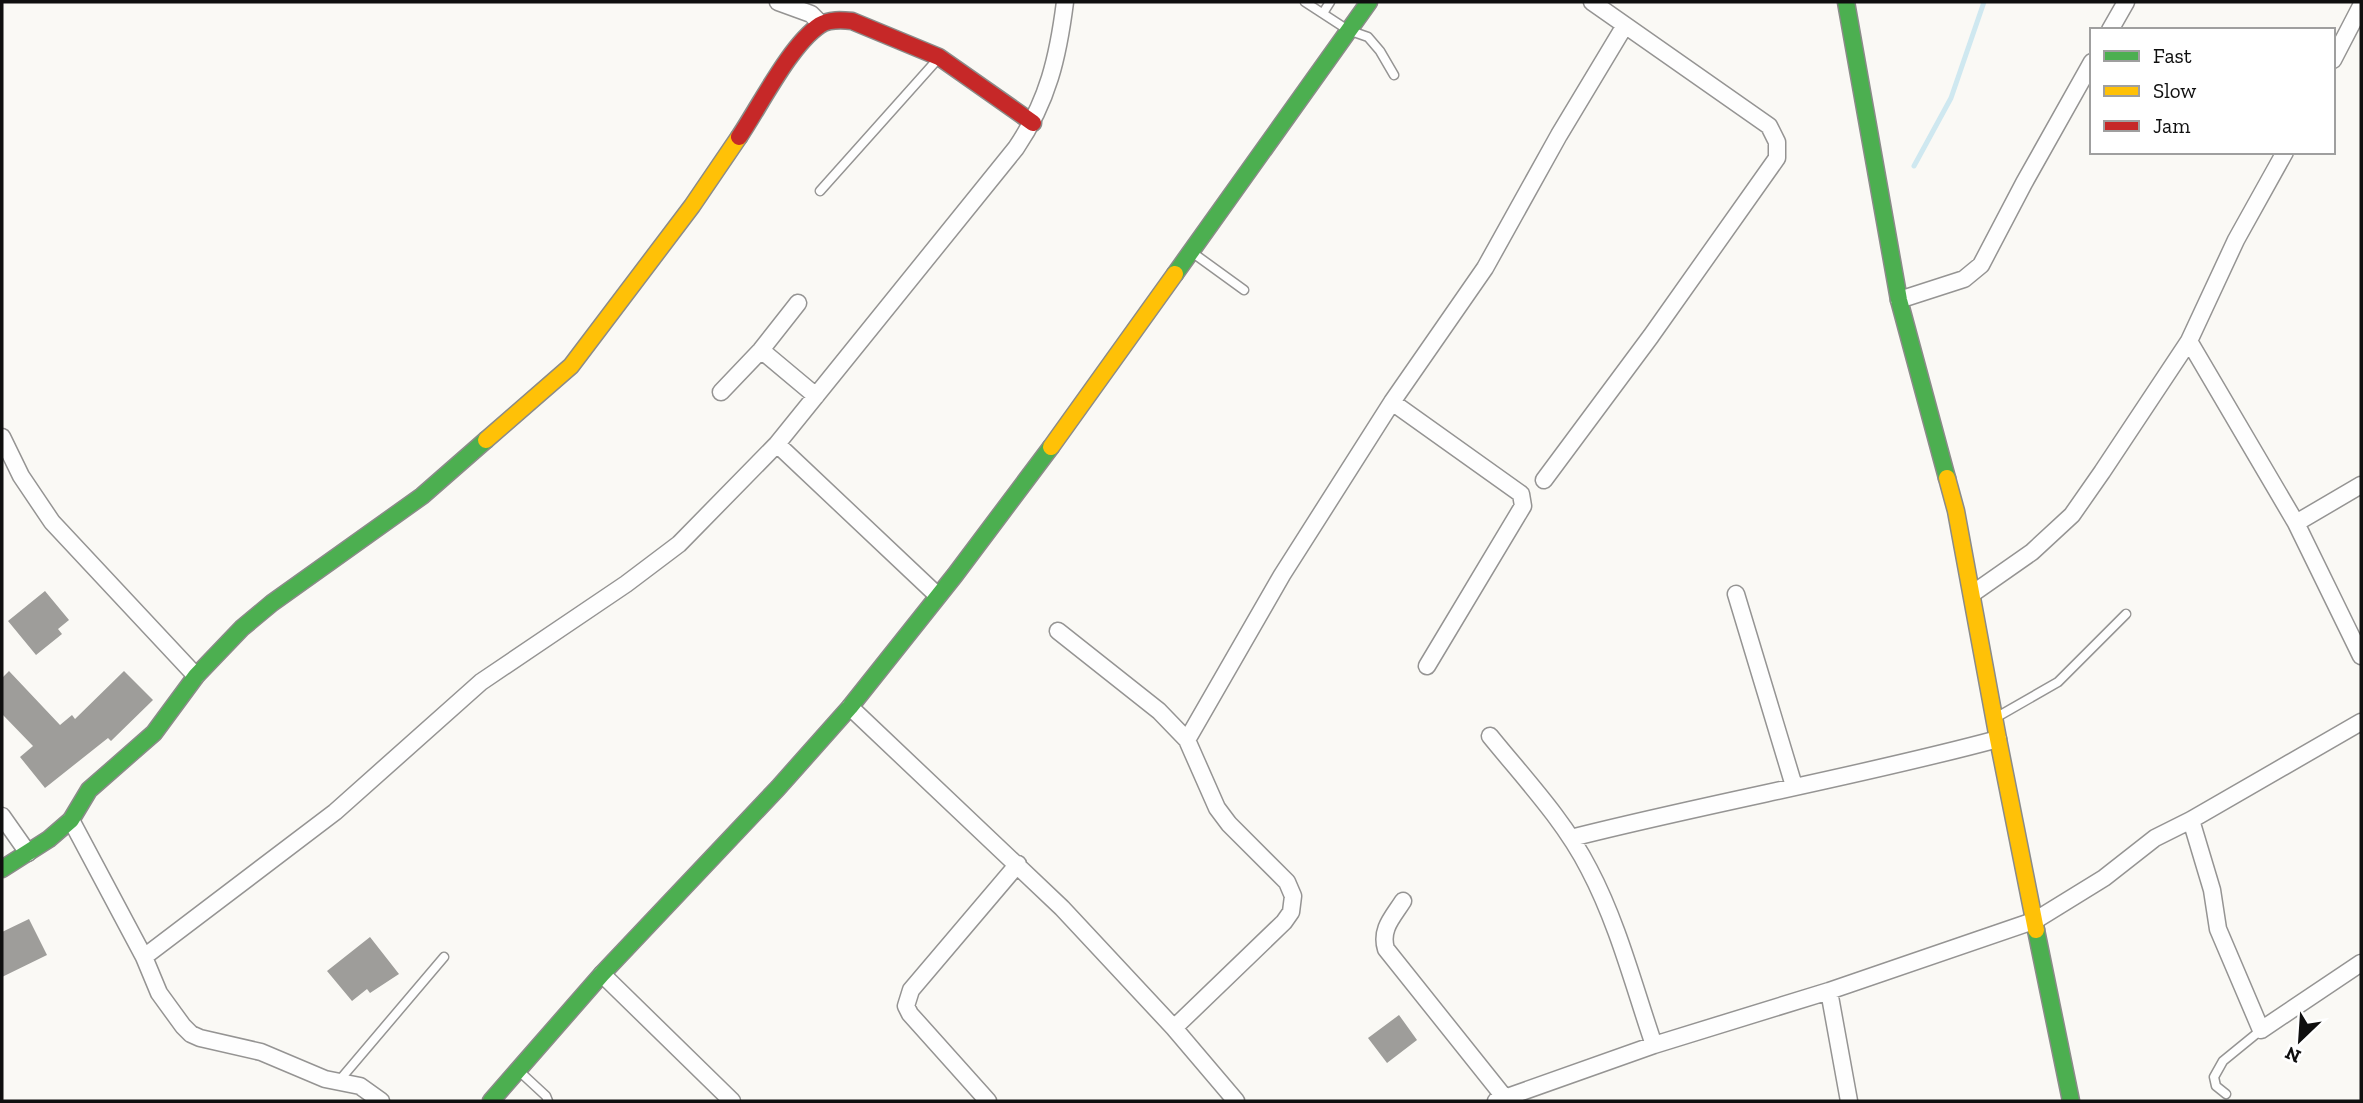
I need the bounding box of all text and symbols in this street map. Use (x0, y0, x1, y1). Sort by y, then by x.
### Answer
legend (2090, 28, 2335, 154)
text: Fast (2153, 43, 2192, 68)
text: Slow (2153, 78, 2196, 103)
text: Jam (2153, 113, 2190, 138)
north arrow (2265, 1005, 2335, 1075)
text: N (2282, 1041, 2304, 1068)

